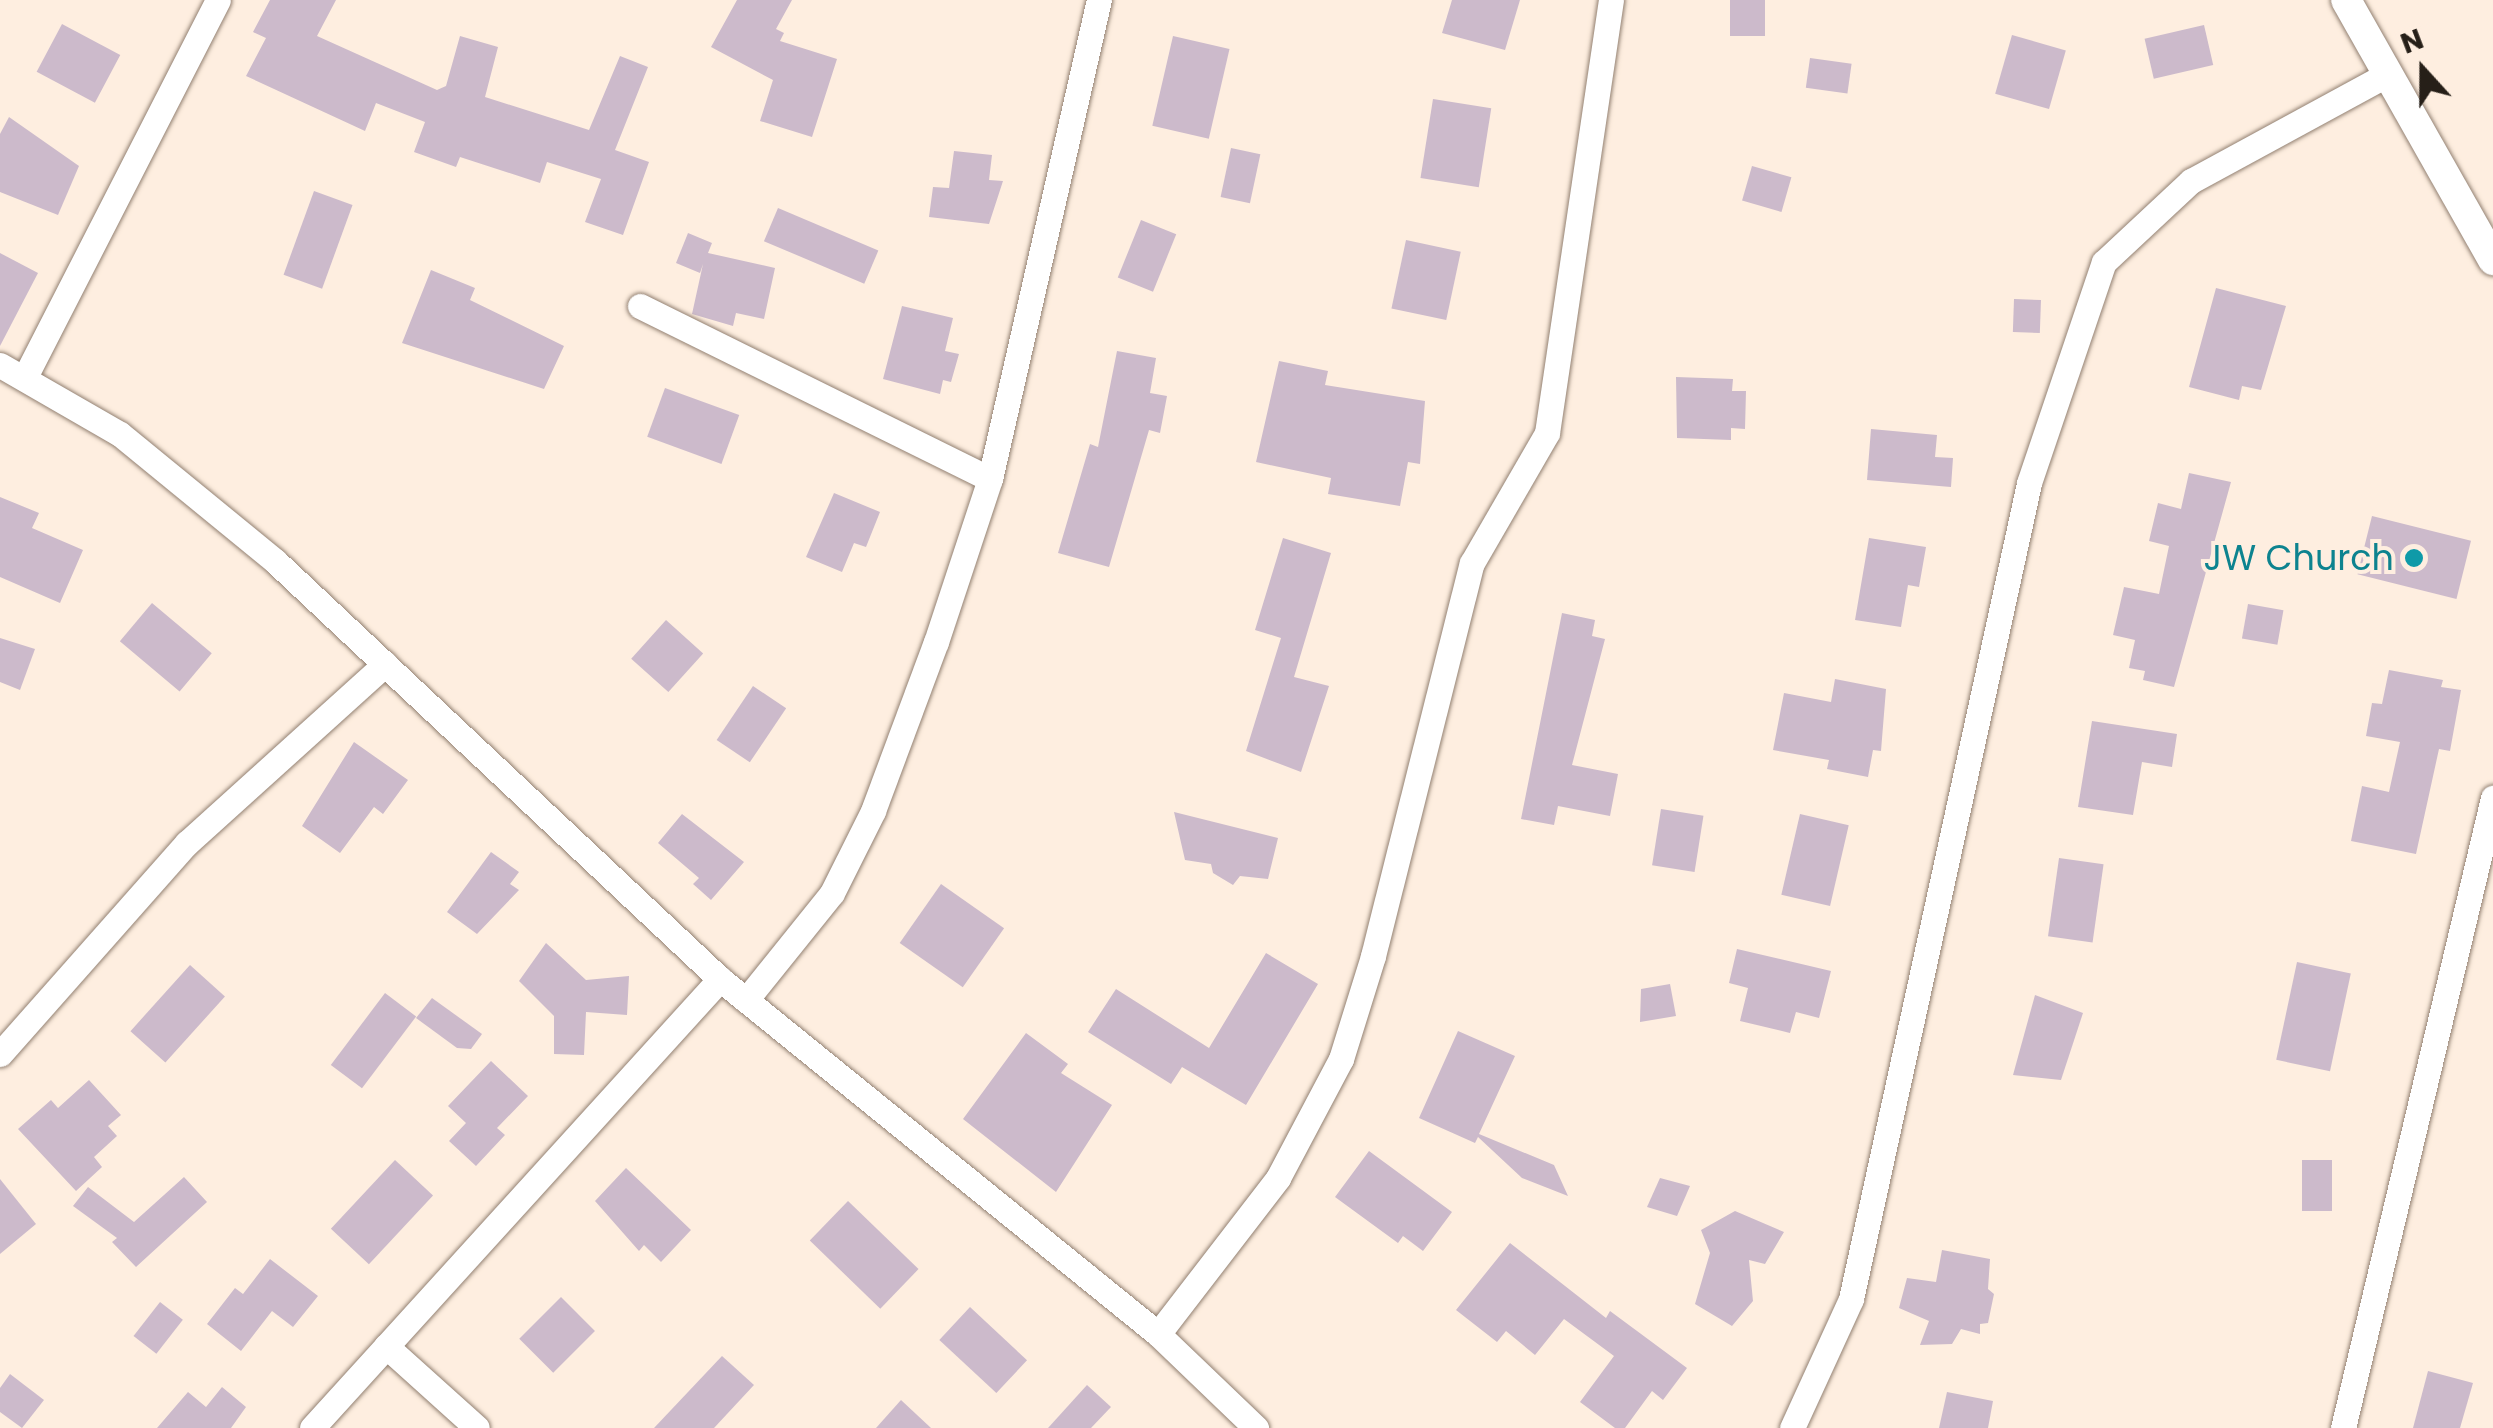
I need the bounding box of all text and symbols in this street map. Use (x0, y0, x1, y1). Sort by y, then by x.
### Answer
north arrow (2373, 20, 2473, 120)
text: N (2395, 20, 2429, 64)
place label: JW Church (2203, 537, 2394, 579)
marker: JW Church (2403, 547, 2425, 569)

